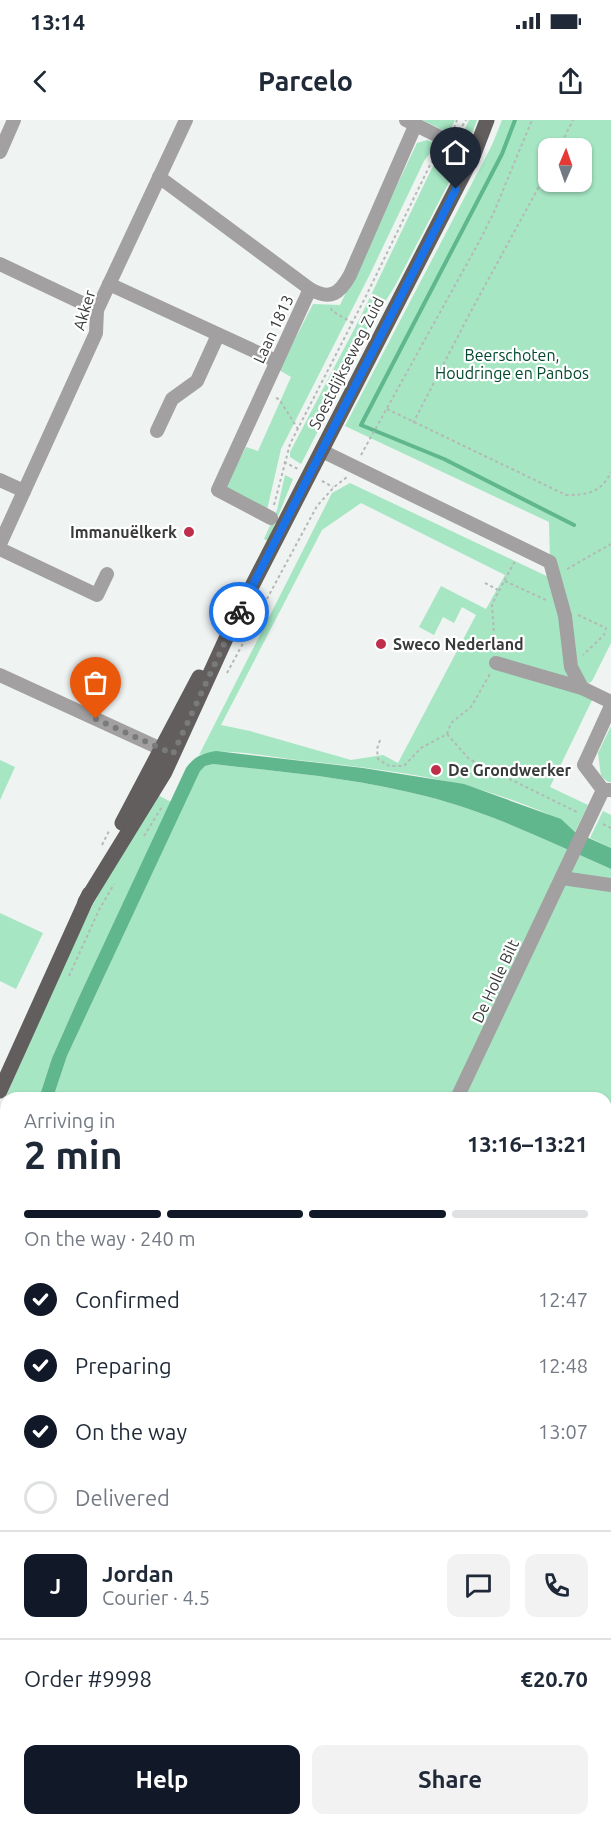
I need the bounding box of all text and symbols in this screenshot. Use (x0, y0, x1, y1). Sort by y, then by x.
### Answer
text: 13:14 (30, 9, 85, 34)
icon: back (24, 65, 57, 98)
icon: share (554, 65, 587, 98)
text: Parcelo (258, 66, 353, 96)
pin (430, 127, 481, 189)
icon: home (439, 136, 472, 169)
north arrow (538, 138, 592, 192)
map controls (538, 138, 592, 192)
street label: Akker (69, 288, 99, 332)
street label: Laan 1813 (249, 292, 297, 366)
street label: Soestdijkseweg Zuid (305, 294, 387, 432)
park label: Beerschoten, Houdringe en Panbos (435, 346, 589, 382)
place label: Immanuëlkerk (70, 523, 177, 541)
marker: Immanuëlkerk (182, 525, 196, 539)
courier (209, 582, 269, 642)
icon: bike (223, 596, 256, 629)
place label: Sweco Nederland (393, 635, 524, 653)
marker: Sweco Nederland (374, 637, 388, 651)
pin (70, 657, 121, 719)
icon: bag (79, 666, 112, 699)
place label: De Grondwerker (448, 761, 572, 779)
marker: De Grondwerker (429, 763, 443, 777)
street label: De Holle Bilt (468, 936, 522, 1025)
text: Arriving in (24, 1109, 115, 1132)
text: 13:16–13:21 (467, 1131, 588, 1156)
text: 2 min (24, 1133, 123, 1176)
text: On the way · 240 m (24, 1227, 196, 1250)
icon: check (24, 1283, 57, 1316)
text: Confirmed (75, 1287, 180, 1312)
text: 12:47 (538, 1288, 588, 1311)
icon: check (24, 1349, 57, 1382)
text: Preparing (75, 1353, 172, 1378)
text: 12:48 (538, 1354, 588, 1377)
icon: check (24, 1415, 57, 1448)
text: On the way (75, 1419, 187, 1444)
text: 13:07 (538, 1420, 588, 1443)
text: Delivered (75, 1485, 170, 1510)
button: chat (447, 1554, 510, 1617)
button: phone (525, 1554, 588, 1617)
text: Jordan (102, 1561, 174, 1586)
text: J (50, 1573, 61, 1598)
text: Courier · 4.5 (102, 1586, 210, 1609)
text: Order #9998 (24, 1666, 152, 1691)
text: €20.70 (521, 1666, 588, 1691)
button: Help (24, 1745, 300, 1814)
button: Share (312, 1745, 588, 1814)

